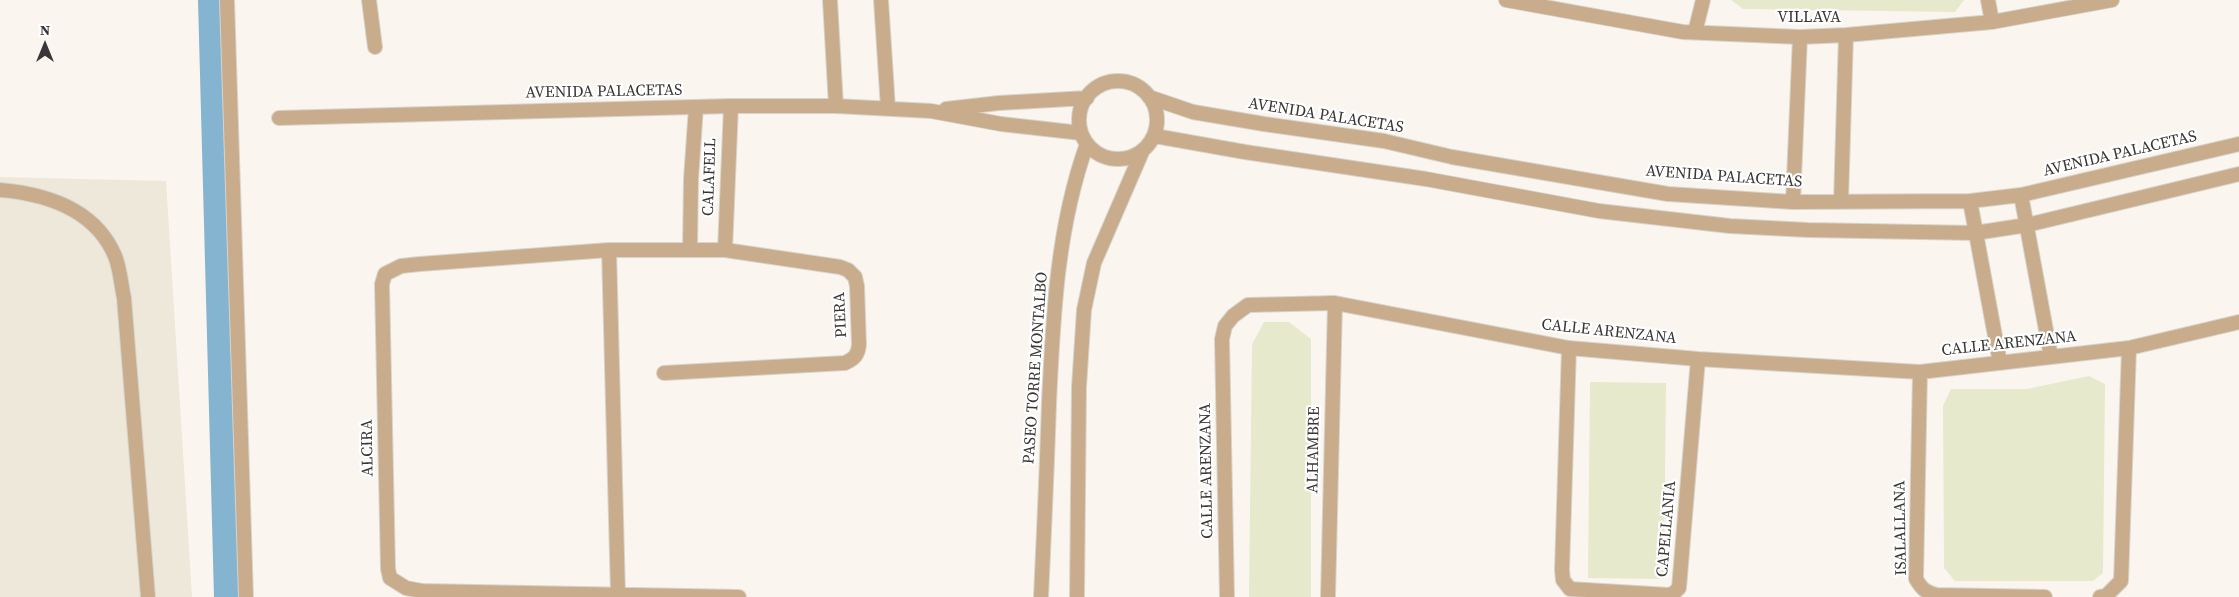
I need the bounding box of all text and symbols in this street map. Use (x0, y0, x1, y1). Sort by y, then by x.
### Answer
street label: VILLAVA (1777, 8, 1841, 28)
north arrow (20, 20, 70, 70)
text: N (40, 20, 50, 40)
street label: AVENIDA PALACETAS (525, 81, 683, 103)
street label: AVENIDA PALACETAS (1247, 94, 1405, 138)
street label: AVENIDA PALACETAS (2041, 127, 2199, 181)
street label: CALAFELL (699, 138, 721, 216)
street label: AVENIDA PALACETAS (1645, 162, 1803, 192)
street label: PASEO TORRE MONTALBO (1020, 271, 1052, 465)
street label: PIERA (830, 292, 852, 338)
street label: CALLE ARENZANA (1541, 315, 1677, 349)
street label: CALLE ARENZANA (1941, 327, 2077, 361)
street label: CALLE ARENZANA (1196, 403, 1218, 539)
street label: ALHAMBRE (1304, 406, 1324, 494)
street label: ALCIRA (358, 419, 378, 477)
street label: CAPELLANIA (1653, 480, 1681, 578)
street label: ISALALLANA (1891, 480, 1911, 576)

